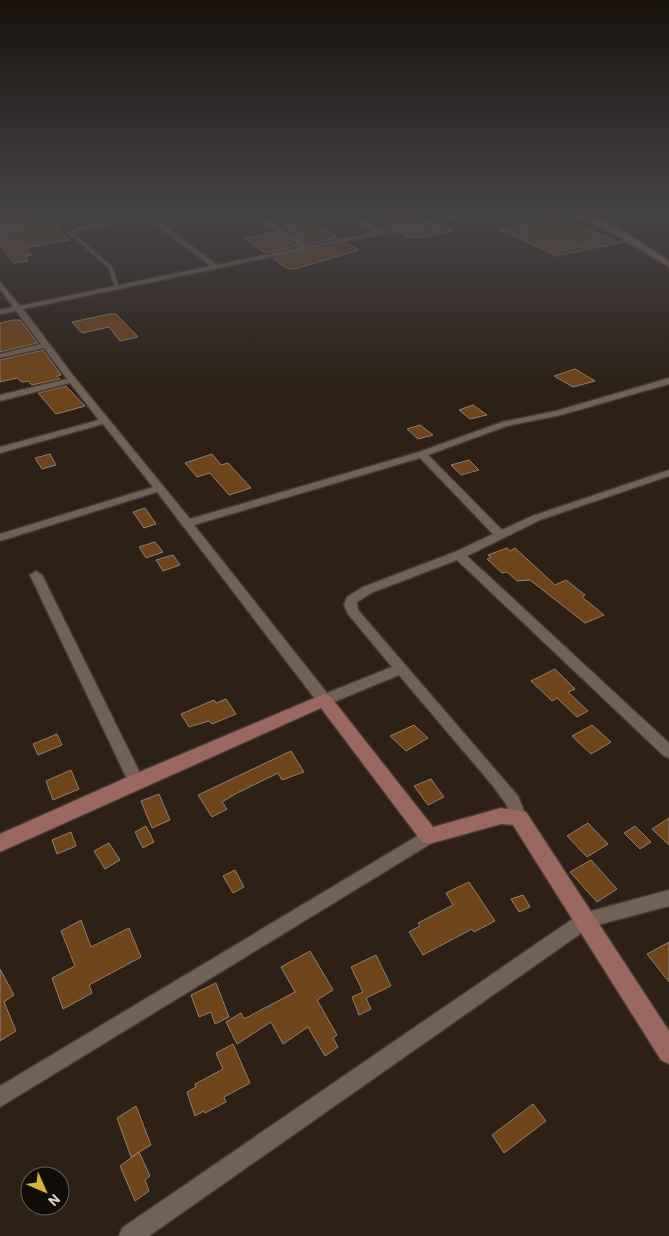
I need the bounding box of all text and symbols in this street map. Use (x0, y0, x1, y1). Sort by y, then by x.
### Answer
north arrow (20, 1166, 70, 1216)
text: N (44, 1190, 64, 1210)

